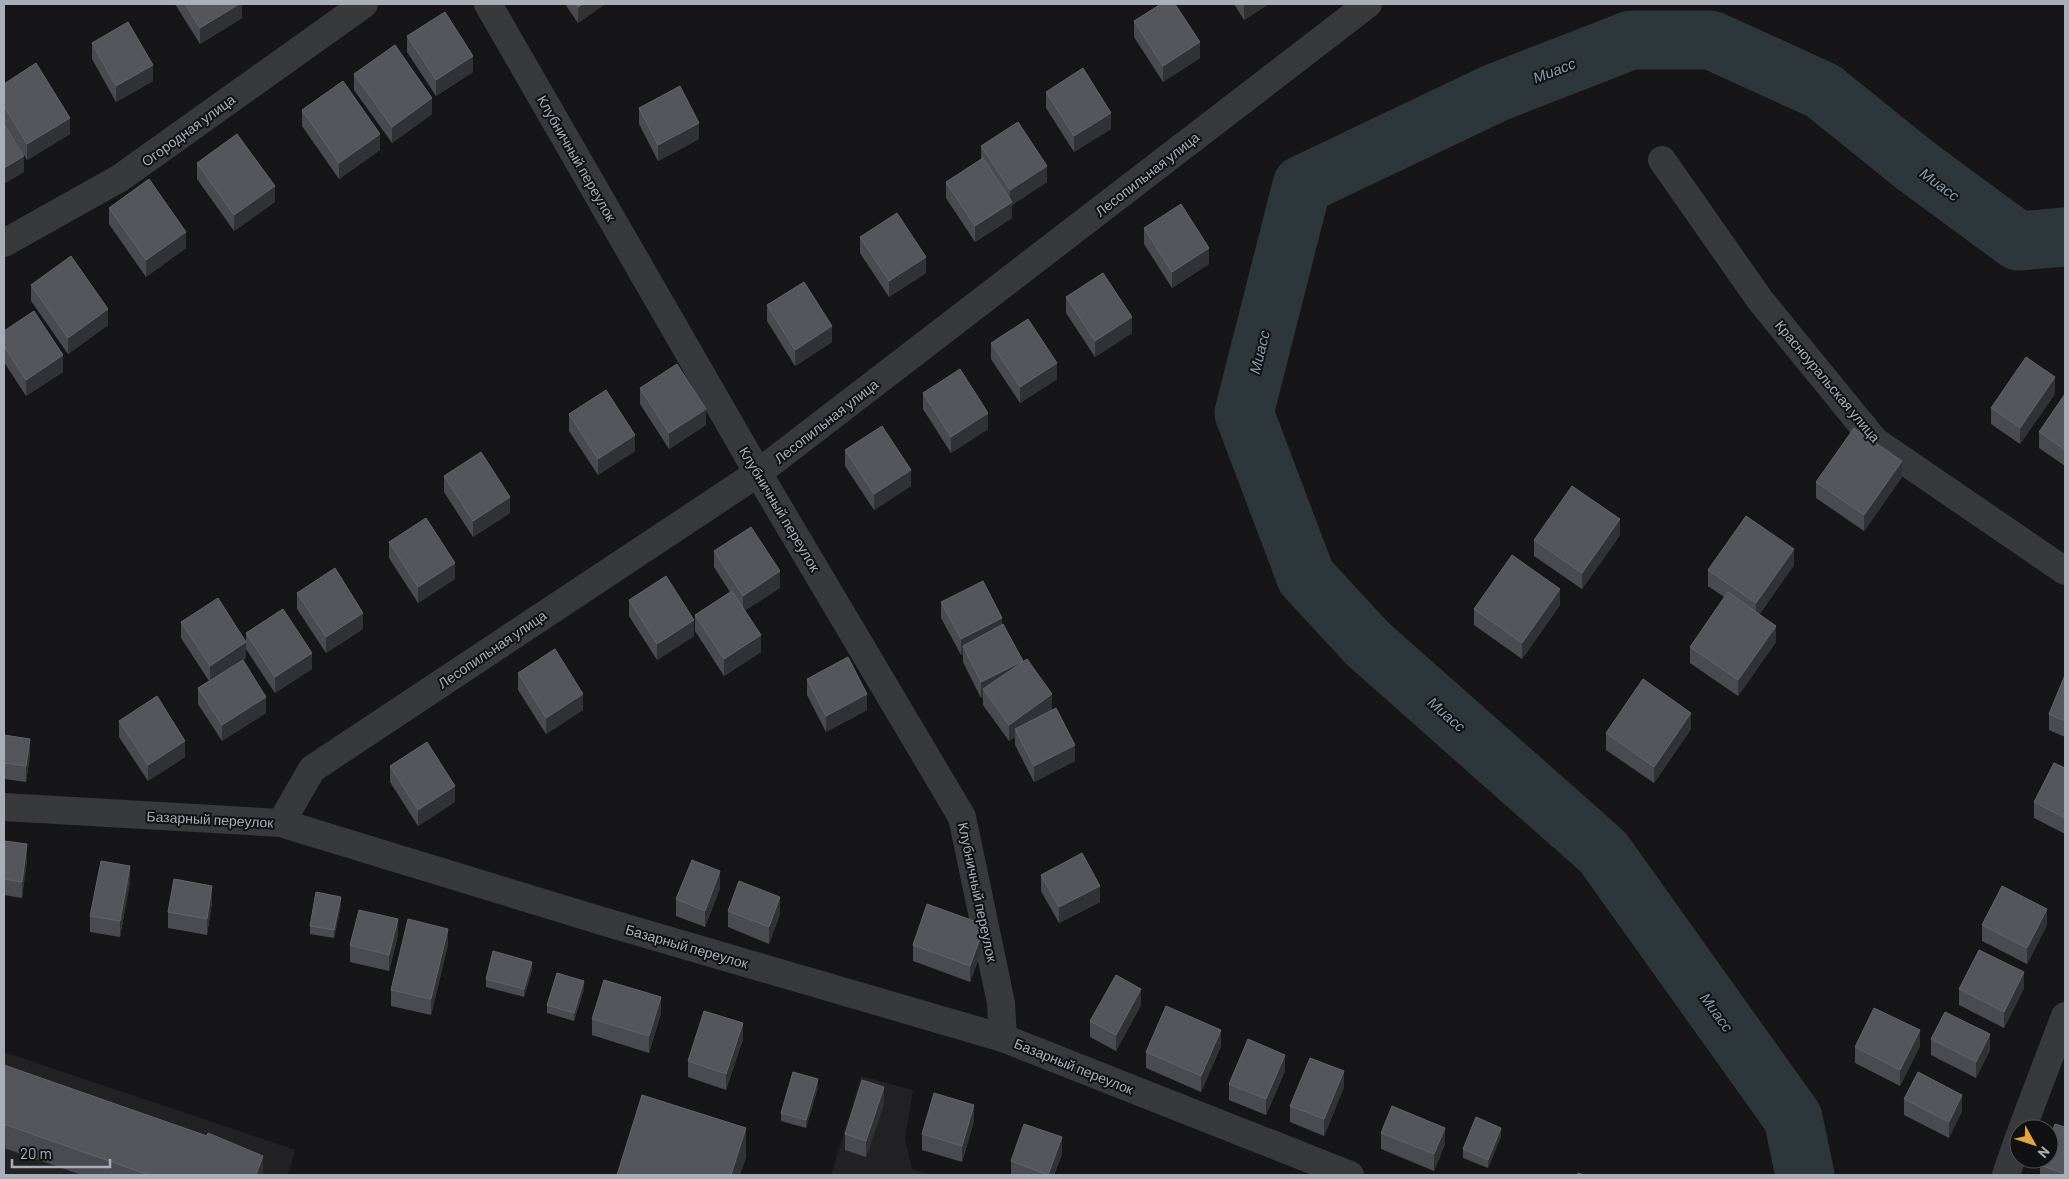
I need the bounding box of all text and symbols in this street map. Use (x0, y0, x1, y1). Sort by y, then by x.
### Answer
water label: Миасс (1530, 54, 1578, 86)
street label: Огородная улица (138, 90, 238, 170)
street label: Клубничный переулок (534, 92, 620, 225)
street label: Лесопильная улица (1092, 128, 1203, 220)
water label: Миасс (1917, 164, 1964, 205)
street label: Красноуральская улица (1772, 317, 1884, 446)
water label: Миасс (1245, 328, 1273, 376)
street label: Лесопильная улица (771, 375, 882, 467)
street label: Клубничный переулок (736, 444, 824, 575)
street label: Лесопильная улица (435, 606, 550, 692)
water label: Миасс (1424, 693, 1470, 736)
street label: Базарный переулок (146, 807, 275, 831)
street label: Клубничный переулок (955, 821, 1001, 964)
street label: Базарный переулок (624, 920, 751, 972)
water label: Миасс (1697, 989, 1738, 1036)
street label: Базарный переулок (1012, 1034, 1137, 1098)
north arrow (2009, 1119, 2059, 1169)
scale bar (12, 1136, 110, 1168)
text: 20 m (20, 1144, 52, 1162)
text: N (2035, 1144, 2054, 1162)

